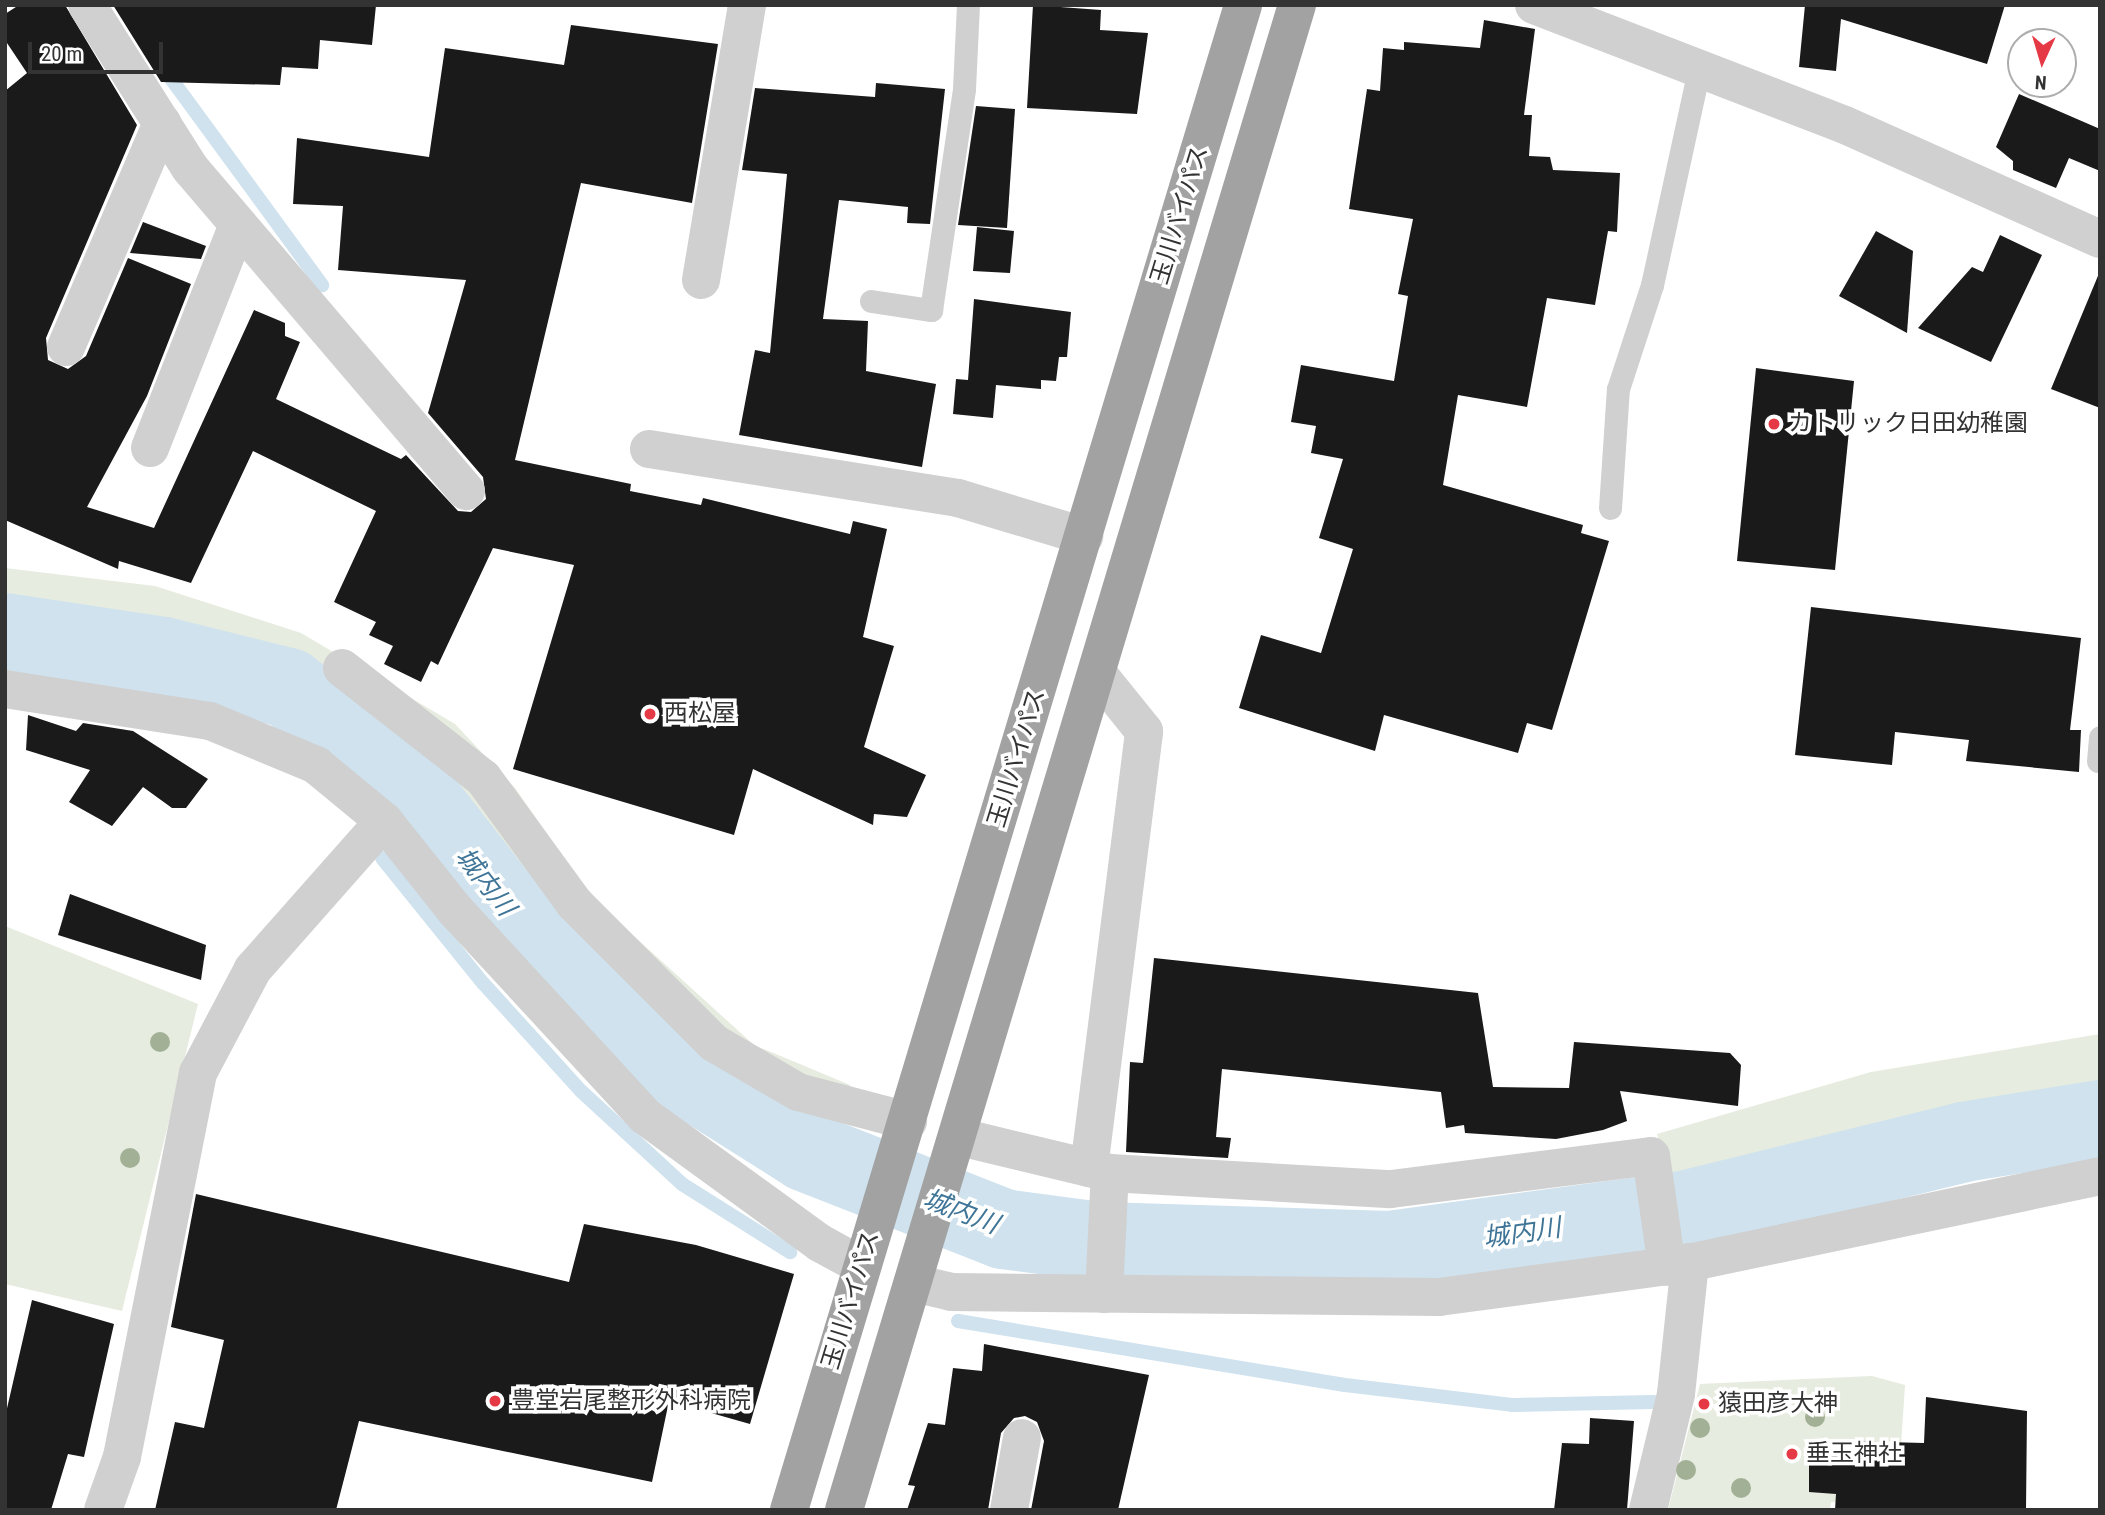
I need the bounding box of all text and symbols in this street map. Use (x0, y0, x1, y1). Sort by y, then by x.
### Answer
scale bar (32, 28, 166, 72)
north arrow (2007, 28, 2077, 98)
text: 20 m (41, 42, 82, 66)
text: N (2034, 71, 2047, 94)
street label: 玉川バイパス (1145, 142, 1215, 288)
place label: カトリック日田幼稚園 (1788, 410, 2028, 438)
marker: カトリック日田幼稚園 (1766, 416, 1782, 432)
street label: 玉川バイパス (982, 685, 1052, 831)
place label: 西松屋 (664, 700, 736, 728)
marker: 西松屋 (642, 706, 658, 722)
water label: 城内川 (449, 842, 521, 922)
water label: 城内川 (919, 1183, 1003, 1241)
water label: 城内川 (1481, 1212, 1563, 1254)
street label: 玉川バイパス (816, 1227, 886, 1373)
place label: 豊堂岩尾整形外科病院 (511, 1387, 751, 1415)
place label: 猿田彦大神 (1718, 1390, 1838, 1418)
marker: 豊堂岩尾整形外科病院 (485, 1391, 505, 1411)
marker: 猿田彦大神 (1696, 1396, 1712, 1412)
place label: 垂玉神社 (1806, 1440, 1902, 1468)
marker: 垂玉神社 (1784, 1446, 1800, 1462)

